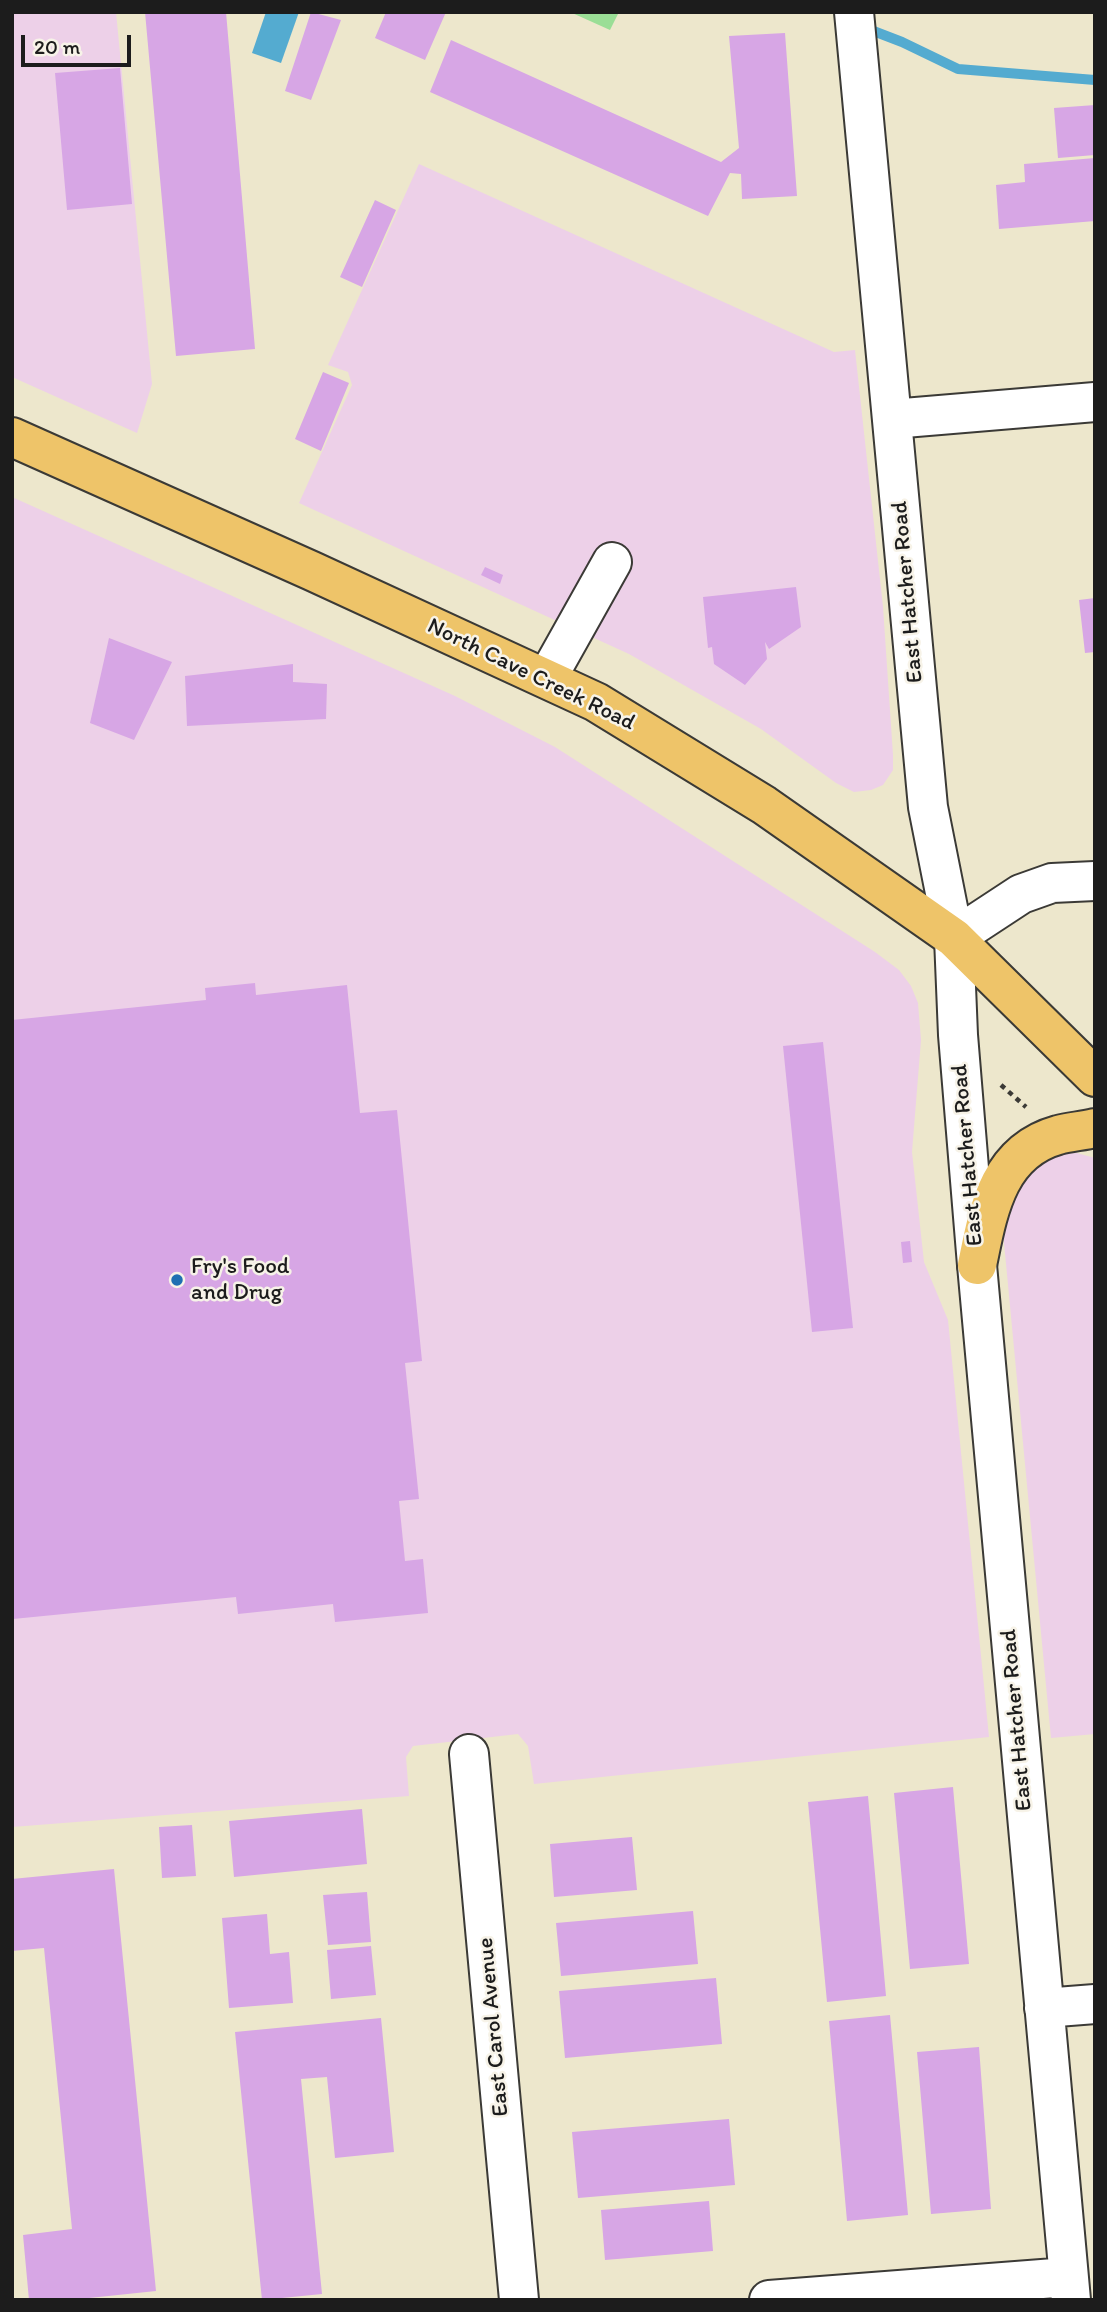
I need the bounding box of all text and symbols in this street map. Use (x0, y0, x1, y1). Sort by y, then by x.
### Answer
scale bar (24, 21, 135, 65)
text: 20 m (34, 34, 80, 59)
street label: East Hatcher Road (886, 500, 930, 684)
street label: North Cave Creek Road (423, 613, 639, 737)
street label: East Hatcher Road (946, 1063, 990, 1247)
place label: Fry's Food and Drug (191, 1253, 290, 1307)
marker: Fry's Food and Drug (169, 1272, 185, 1288)
street label: East Hatcher Road (995, 1628, 1039, 1812)
street label: East Carol Avenue (472, 1936, 516, 2118)

